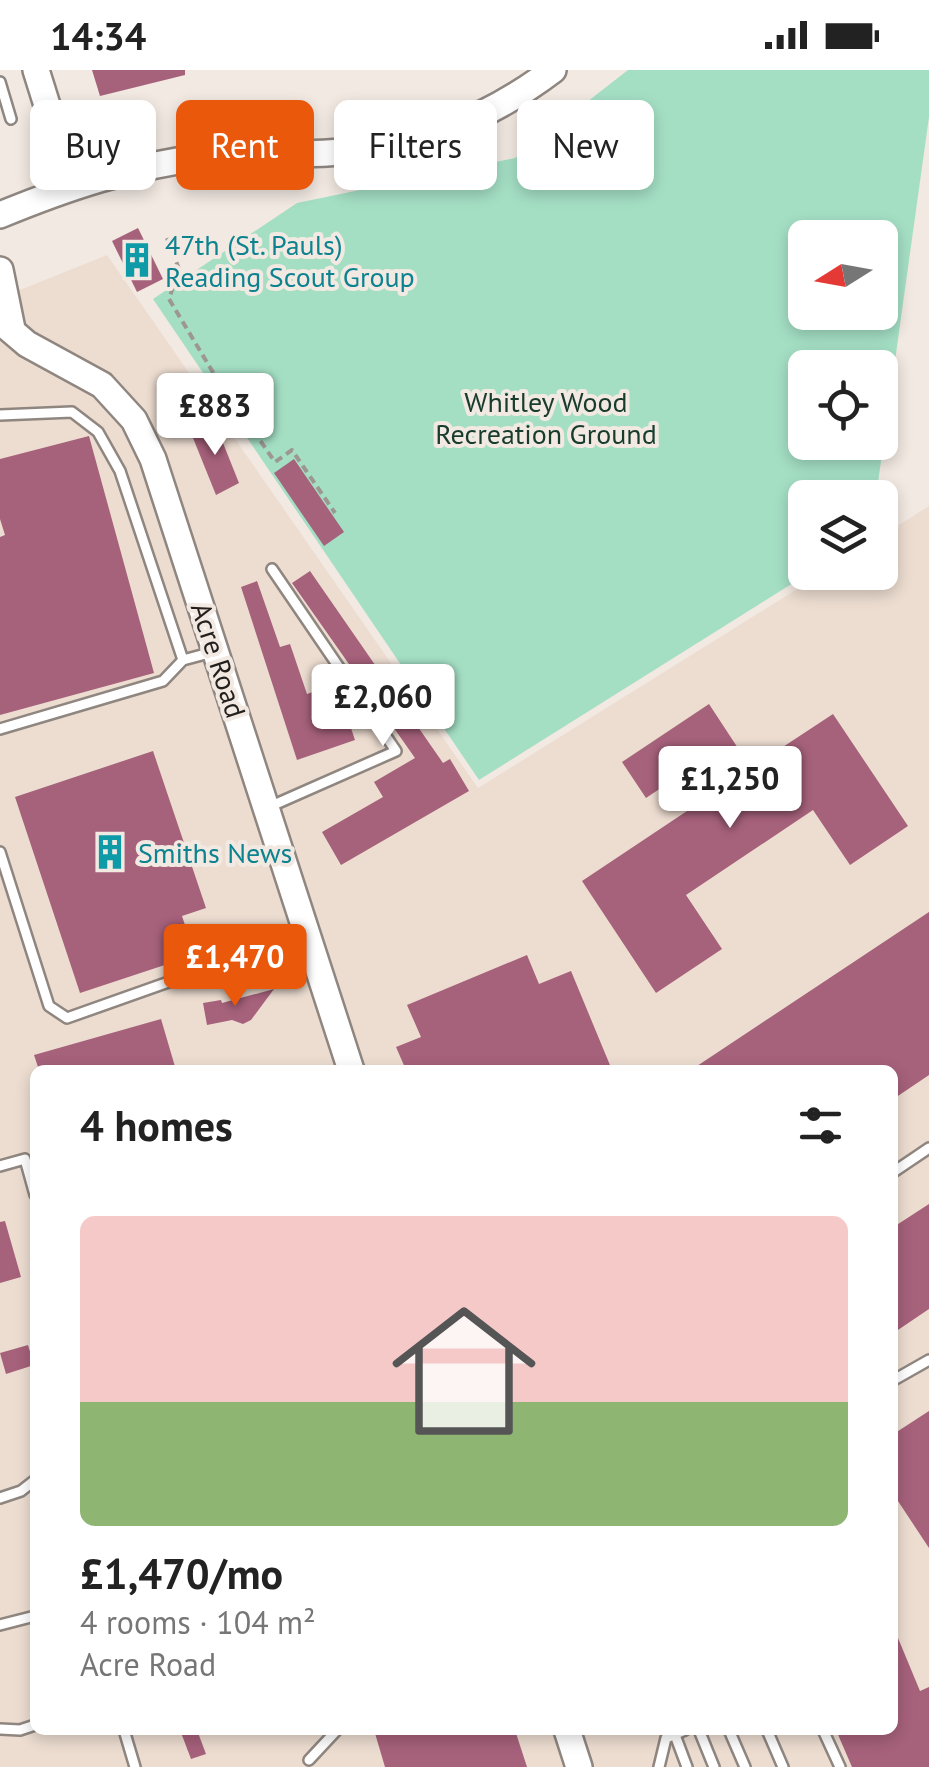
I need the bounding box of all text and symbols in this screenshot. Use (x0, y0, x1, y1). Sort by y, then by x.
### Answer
text: 14:34 (50, 11, 146, 60)
chip: Buy (30, 100, 156, 190)
chip: Rent (176, 100, 314, 190)
chip: Filters (334, 100, 497, 190)
chip: New (517, 100, 654, 190)
north arrow (788, 220, 898, 330)
map controls (788, 220, 898, 590)
place label: 47th (St. Pauls) Reading Scout Group (165, 226, 415, 295)
building icon: 47th (St. Pauls) Reading Scout Group (118, 241, 156, 279)
button: locate (788, 350, 898, 460)
pin: £883 (156, 373, 274, 458)
park label: Whitley Wood Recreation Ground (435, 383, 657, 452)
text: £883 (179, 384, 251, 426)
button: layers (788, 480, 898, 590)
street label: Acre Road (183, 598, 255, 722)
pin: £2,060 (302, 664, 464, 749)
text: £2,060 (334, 675, 432, 717)
pin: £1,250 (649, 746, 811, 831)
text: £1,250 (681, 757, 779, 799)
building icon: Smiths News (91, 833, 129, 871)
place label: Smiths News (138, 834, 292, 871)
pin: £1,470 (154, 924, 316, 1009)
text: £1,470 (186, 935, 284, 977)
text: 4 homes (80, 1098, 233, 1153)
icon: filters (793, 1098, 848, 1153)
icon: home (374, 1281, 554, 1461)
text: £1,470/mo (80, 1546, 283, 1601)
text: 4 rooms · 104 m² (80, 1601, 316, 1643)
text: Acre Road (80, 1643, 216, 1685)

